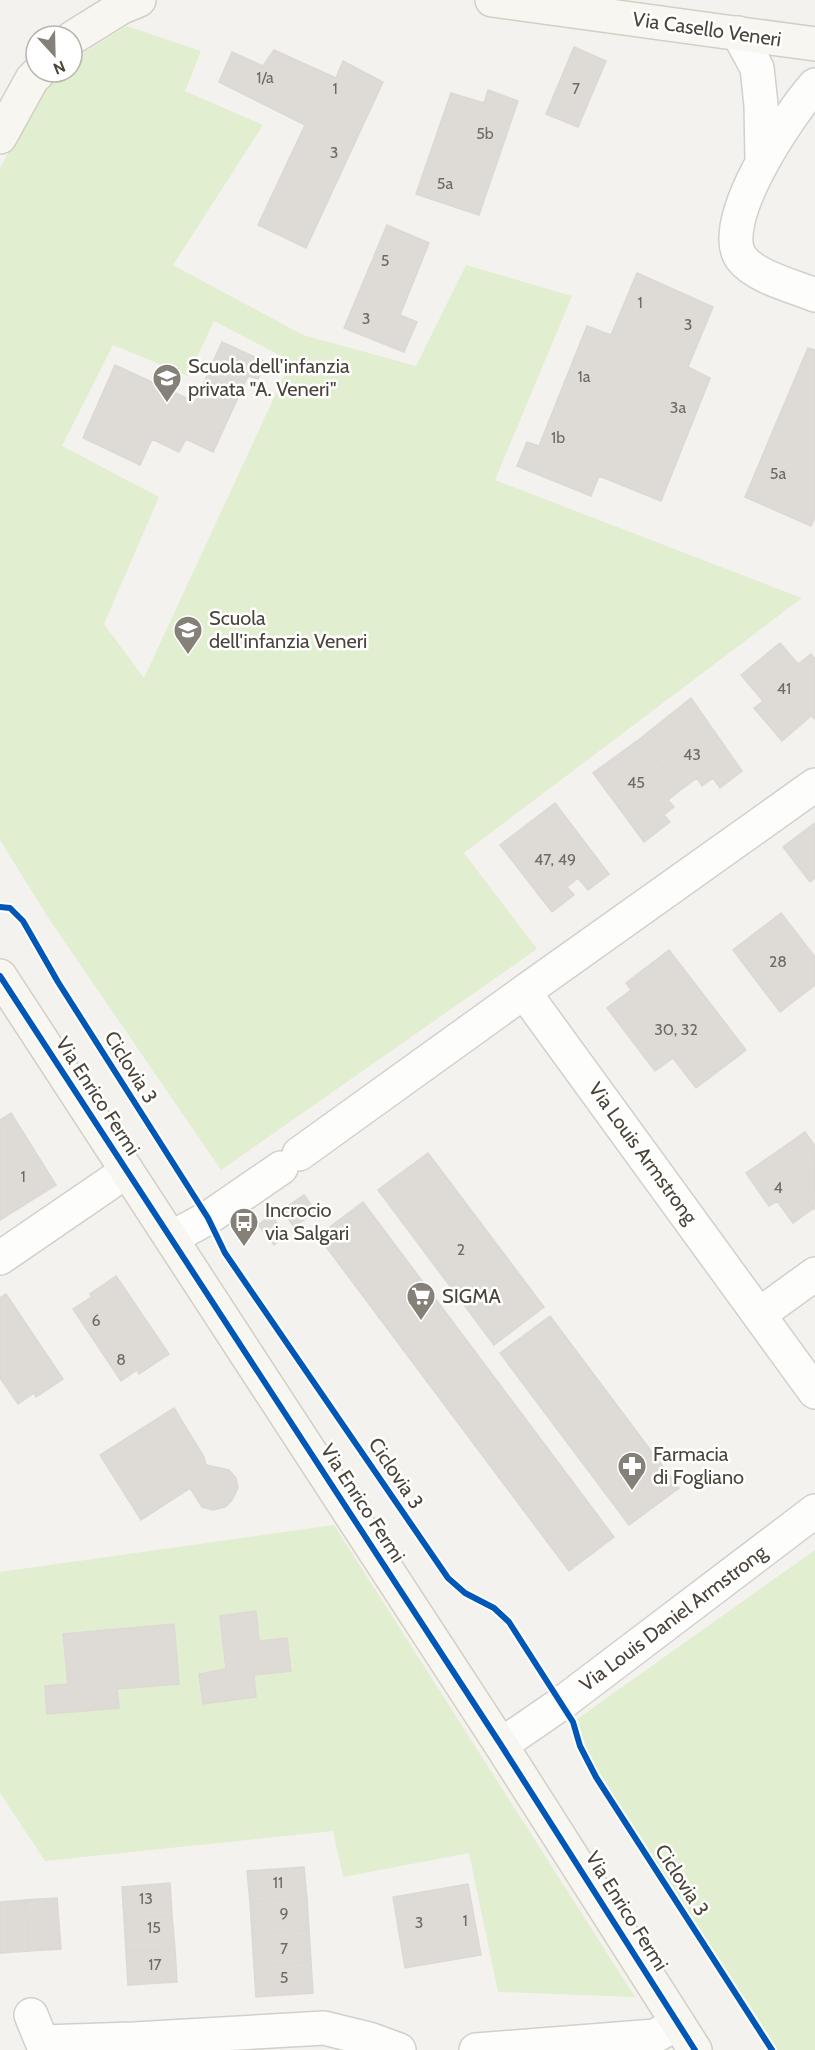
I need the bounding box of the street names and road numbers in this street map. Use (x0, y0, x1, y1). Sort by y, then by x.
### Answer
street label: Via Casello Veneri (631, 7, 783, 51)
street label: Ciclovia 3 (99, 1026, 163, 1108)
street label: Via Enrico Fermi (51, 1032, 145, 1160)
street label: Via Louis Armstrong (584, 1078, 703, 1229)
street label: Ciclovia 3 (363, 1433, 429, 1513)
street label: Via Enrico Fermi (316, 1439, 410, 1567)
street label: Via Louis Daniel Armstrong (575, 1539, 772, 1696)
street label: Ciclovia 3 (650, 1840, 714, 1920)
street label: Via Enrico Fermi (581, 1847, 673, 1975)

